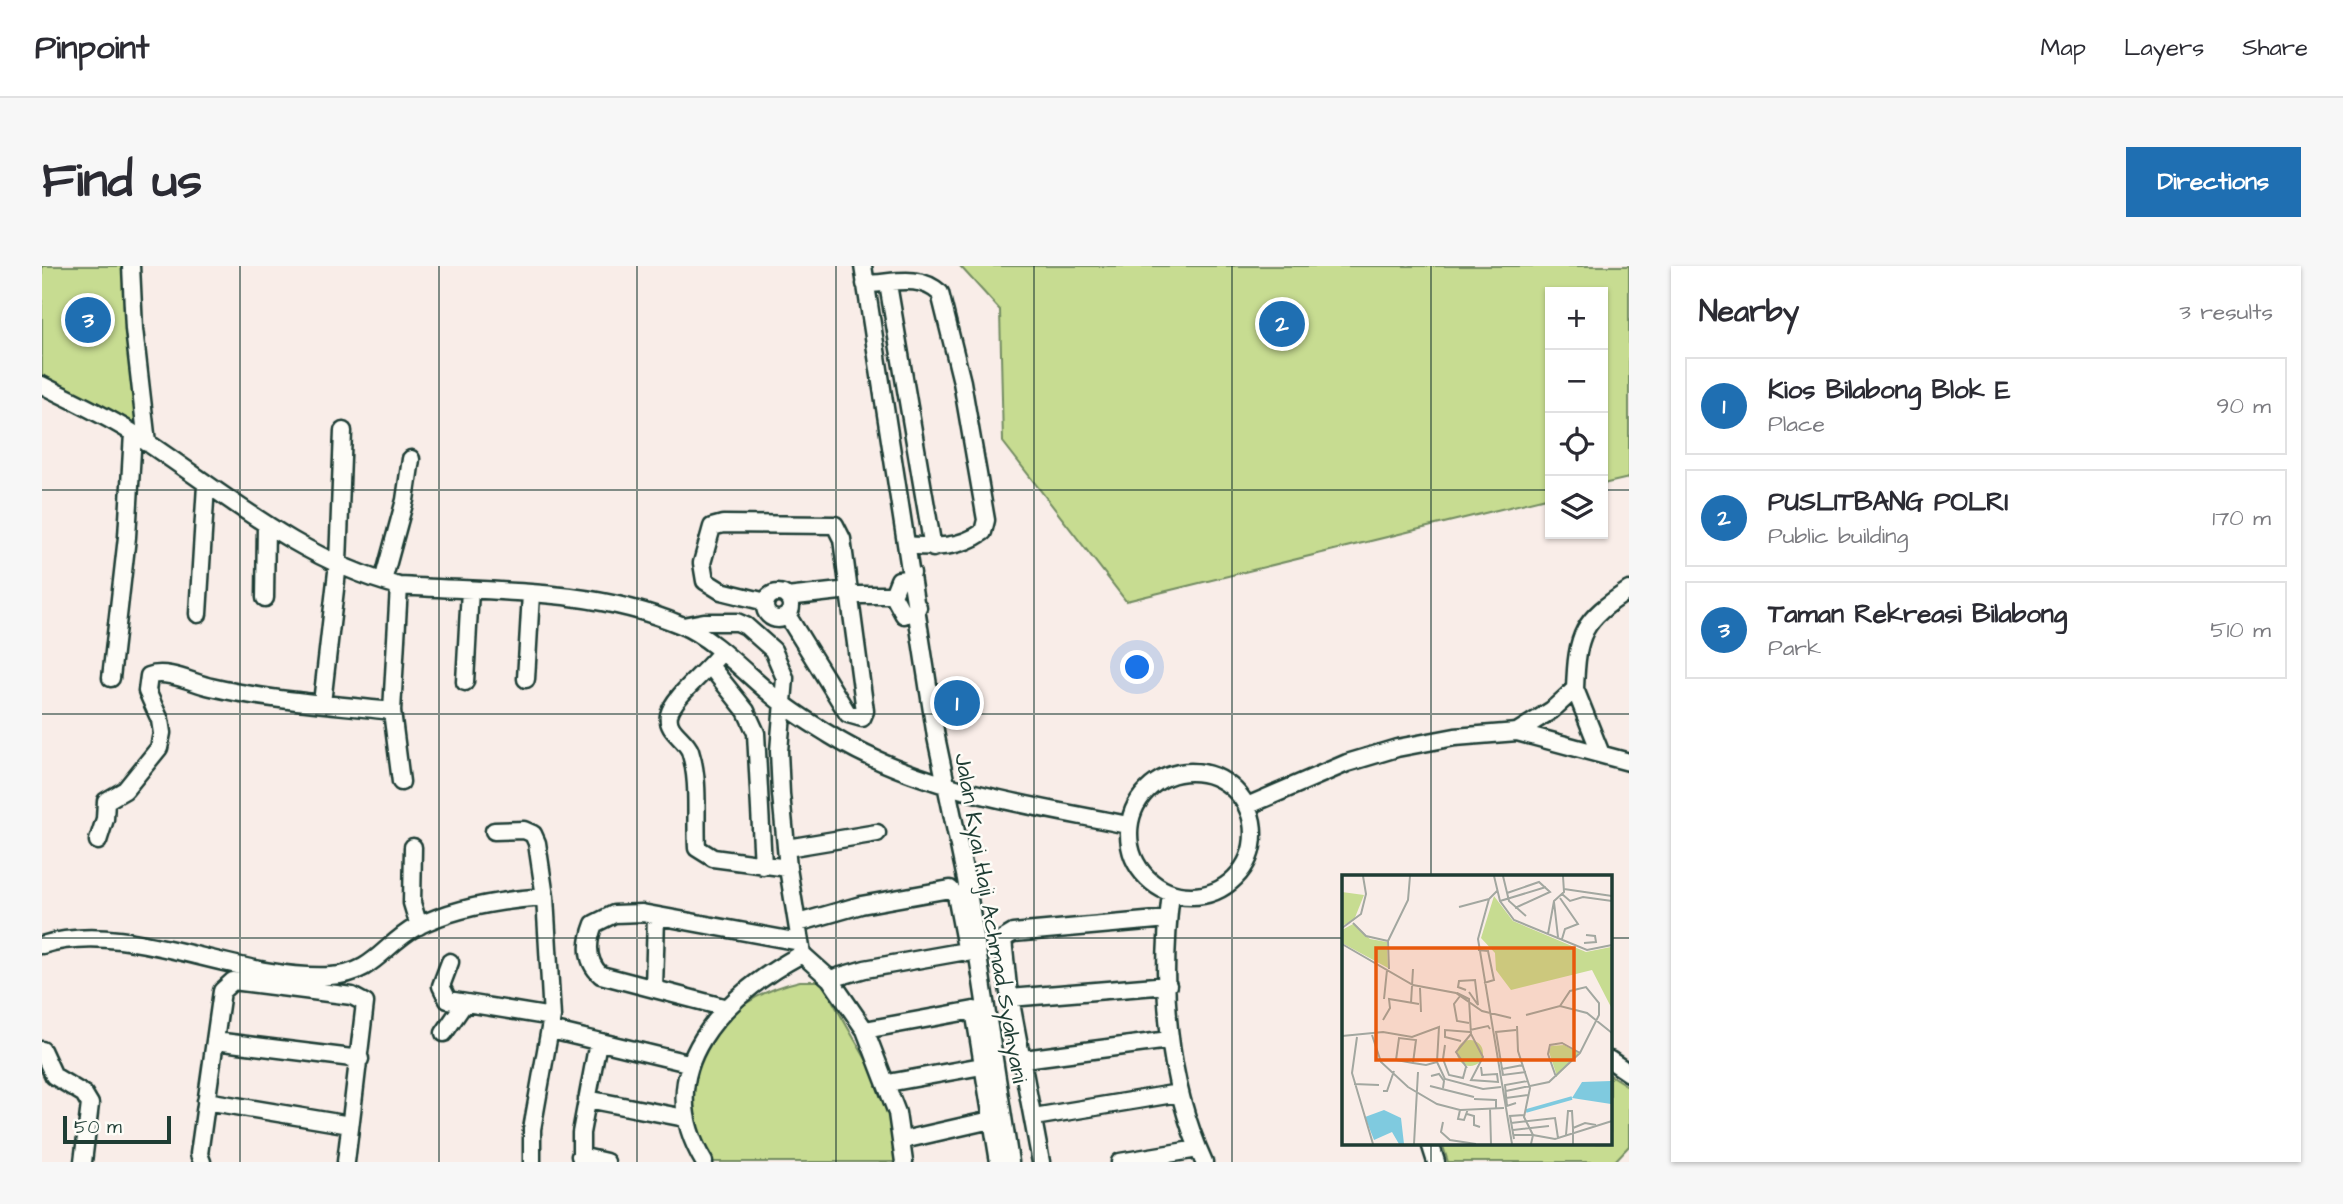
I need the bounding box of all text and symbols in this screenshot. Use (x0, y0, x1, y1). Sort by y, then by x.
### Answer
text: Pinpoint (35, 25, 149, 71)
text: Map (2041, 31, 2086, 65)
text: Layers (2124, 31, 2204, 65)
text: Share (2242, 31, 2308, 65)
button: Directions (2126, 147, 2301, 217)
text: Find us (42, 148, 202, 216)
map controls (1545, 287, 1608, 539)
button: + (1545, 287, 1608, 350)
text: Nearby (1699, 291, 1799, 333)
pin: 3 (65, 294, 111, 346)
text: 3 results (2179, 296, 2273, 328)
pin: 2 (1259, 298, 1305, 350)
button: − (1545, 350, 1608, 413)
text: Kios Bilabong Blok E (1768, 372, 2011, 408)
text: 1 (1723, 390, 1725, 422)
text: 90 m (2216, 390, 2271, 422)
text: Place (1768, 408, 1825, 440)
button: locate (1545, 413, 1608, 476)
button: layers (1545, 476, 1608, 539)
text: PUSLITBANG POLRI (1768, 484, 2008, 520)
text: 2 (1717, 502, 1731, 534)
text: 170 m (2212, 502, 2271, 534)
text: Public building (1768, 520, 1908, 552)
text: Taman Rekreasi Bilabong (1768, 596, 2067, 632)
text: 3 (1718, 614, 1730, 646)
text: 510 m (2210, 614, 2271, 646)
text: Park (1768, 632, 1821, 664)
your location (1120, 650, 1154, 684)
pin: 1 (934, 677, 980, 729)
street label: Jalan Kyai Haji Achmad Syahyani (945, 751, 1036, 1086)
inset map (1342, 875, 1612, 1144)
scale bar (63, 1113, 172, 1145)
text: 50 m (74, 1114, 122, 1141)

